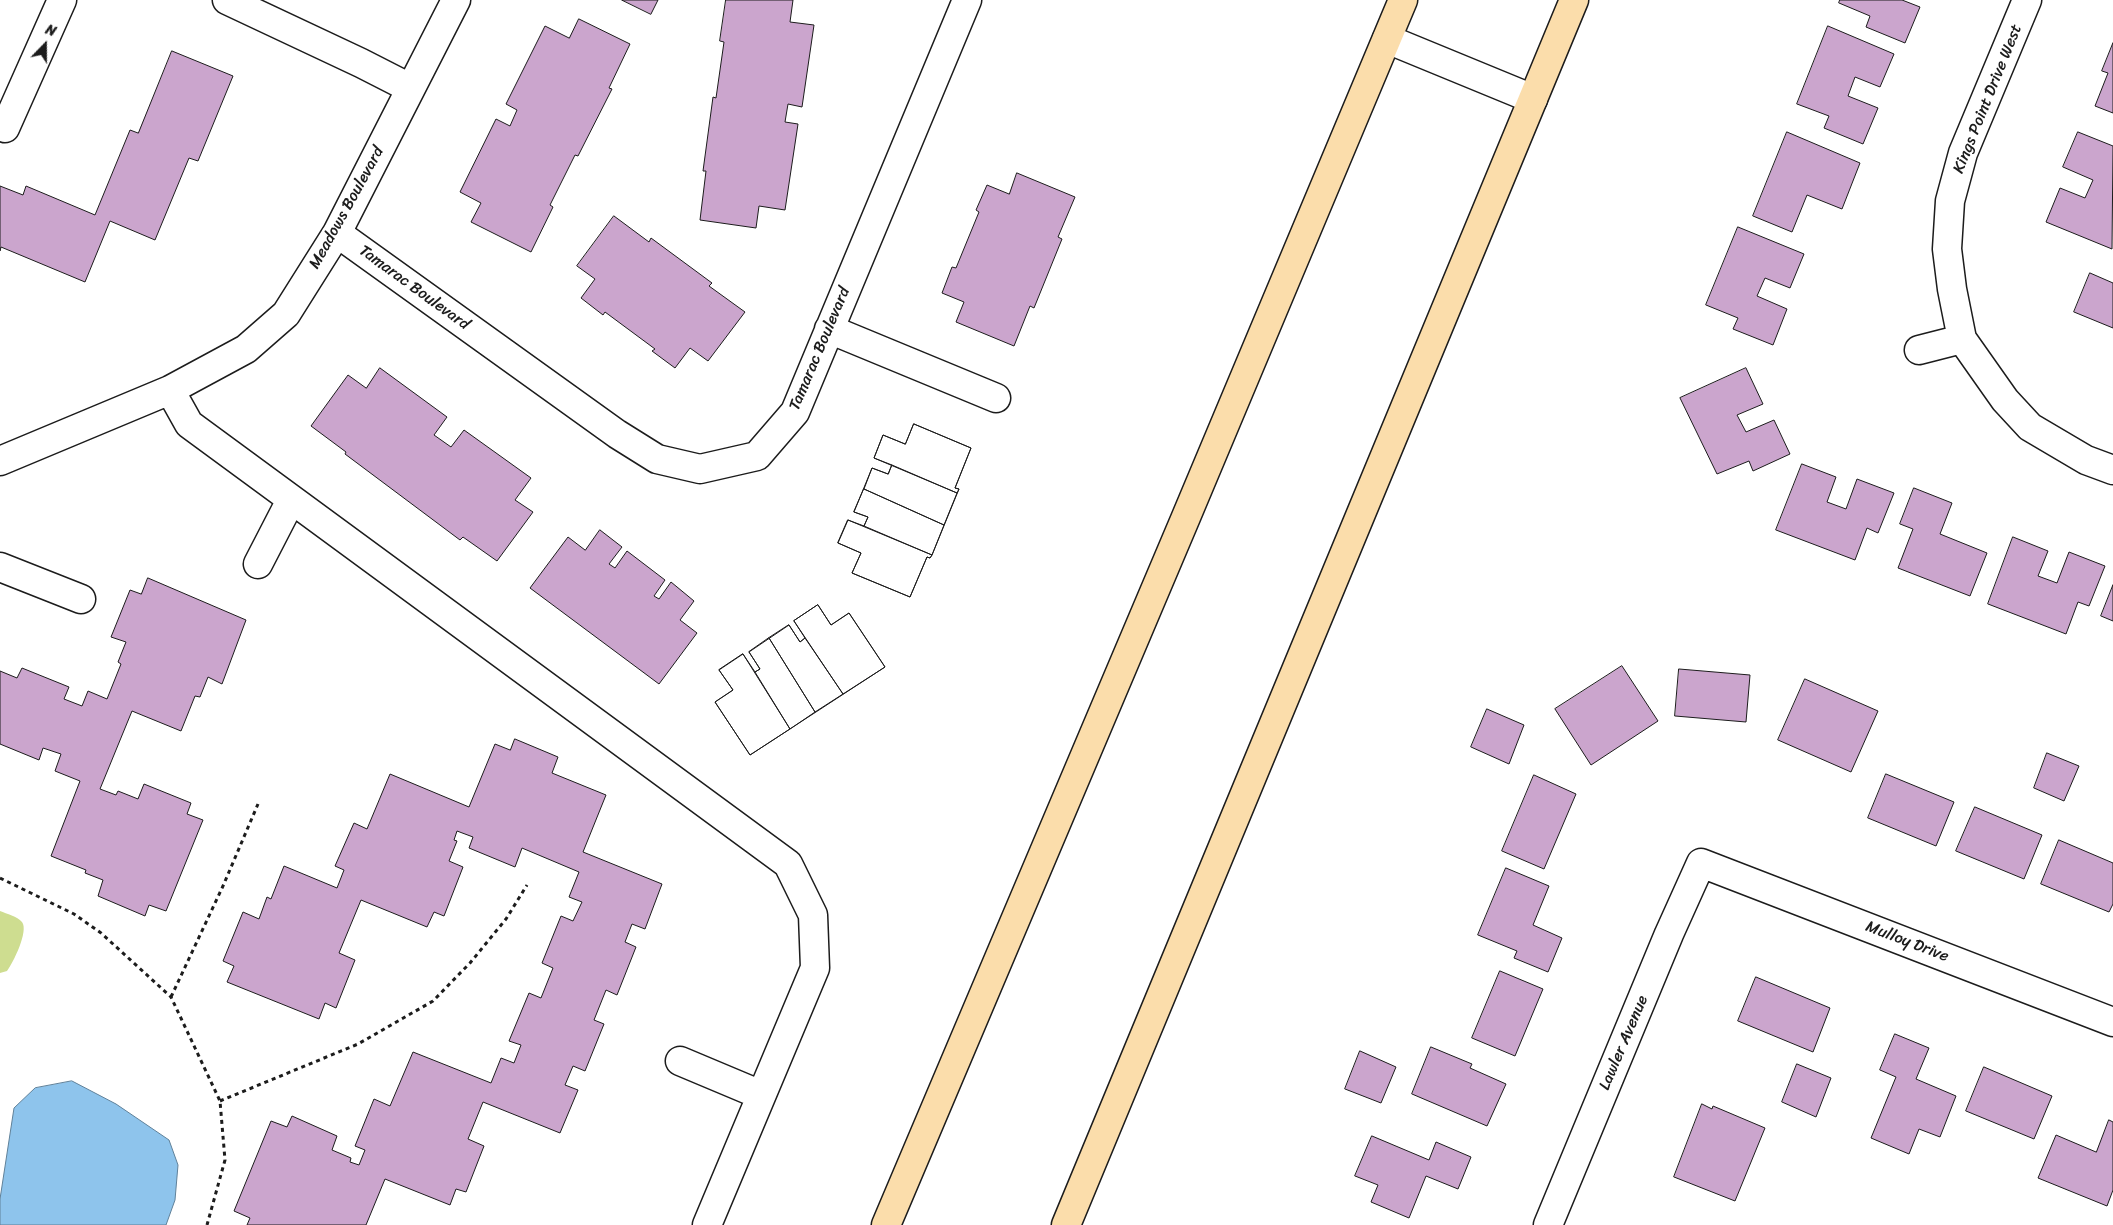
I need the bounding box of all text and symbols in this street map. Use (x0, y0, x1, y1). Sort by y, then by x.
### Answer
text: N (42, 17, 60, 44)
north arrow (20, 20, 70, 70)
street label: Kings Point Drive West (1949, 22, 2027, 176)
street label: Meadows Boulevard (305, 143, 389, 273)
street label: Tamarac Boulevard (355, 241, 473, 335)
street label: Tamarac Boulevard (785, 284, 855, 414)
street label: Mulloy Drive (1863, 917, 1951, 967)
street label: Lawler Avenue (1595, 993, 1653, 1093)

